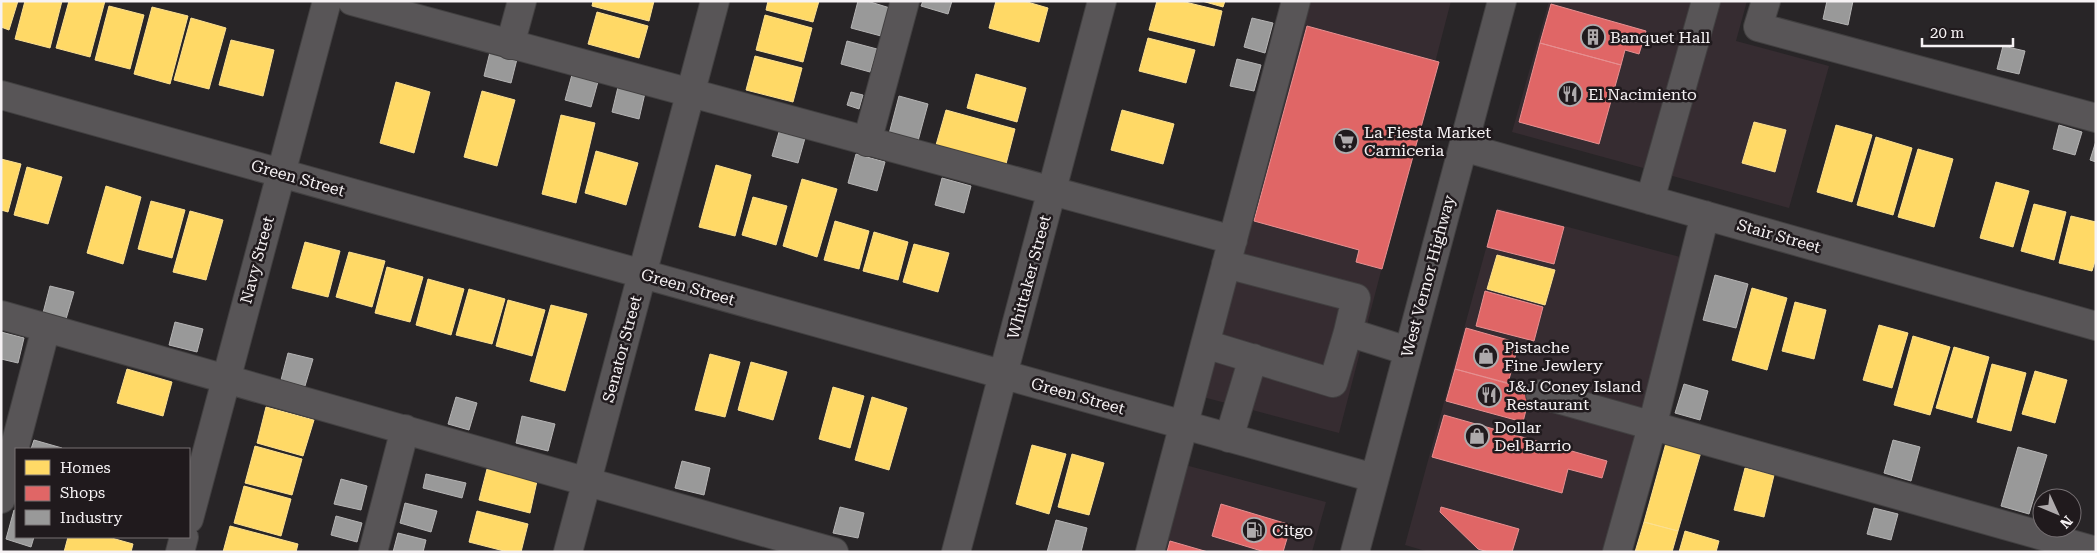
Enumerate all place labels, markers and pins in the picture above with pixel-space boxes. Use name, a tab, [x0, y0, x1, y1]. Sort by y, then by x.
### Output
building icon: Banquet Hall	[1580, 24, 1606, 50]
place label: Banquet Hall	[1610, 28, 1710, 47]
restaurant icon: El Nacimiento	[1557, 81, 1583, 107]
place label: El Nacimiento	[1588, 85, 1697, 104]
place label: La Fiesta Market Carniceria	[1364, 123, 1491, 160]
supermarket icon: La Fiesta Market Carniceria	[1333, 128, 1359, 154]
place label: Pistache Fine Jewlery	[1504, 338, 1603, 375]
shop icon: Pistache Fine Jewlery	[1473, 343, 1499, 369]
place label: J&J Coney Island Restaurant	[1506, 377, 1641, 414]
restaurant icon: J&J Coney Island Restaurant	[1476, 382, 1502, 408]
place label: Dollar Del Barrio	[1494, 418, 1572, 455]
shop icon: Dollar Del Barrio	[1464, 423, 1490, 449]
fuel station icon: Citgo	[1241, 517, 1267, 543]
place label: Citgo	[1272, 521, 1313, 540]

